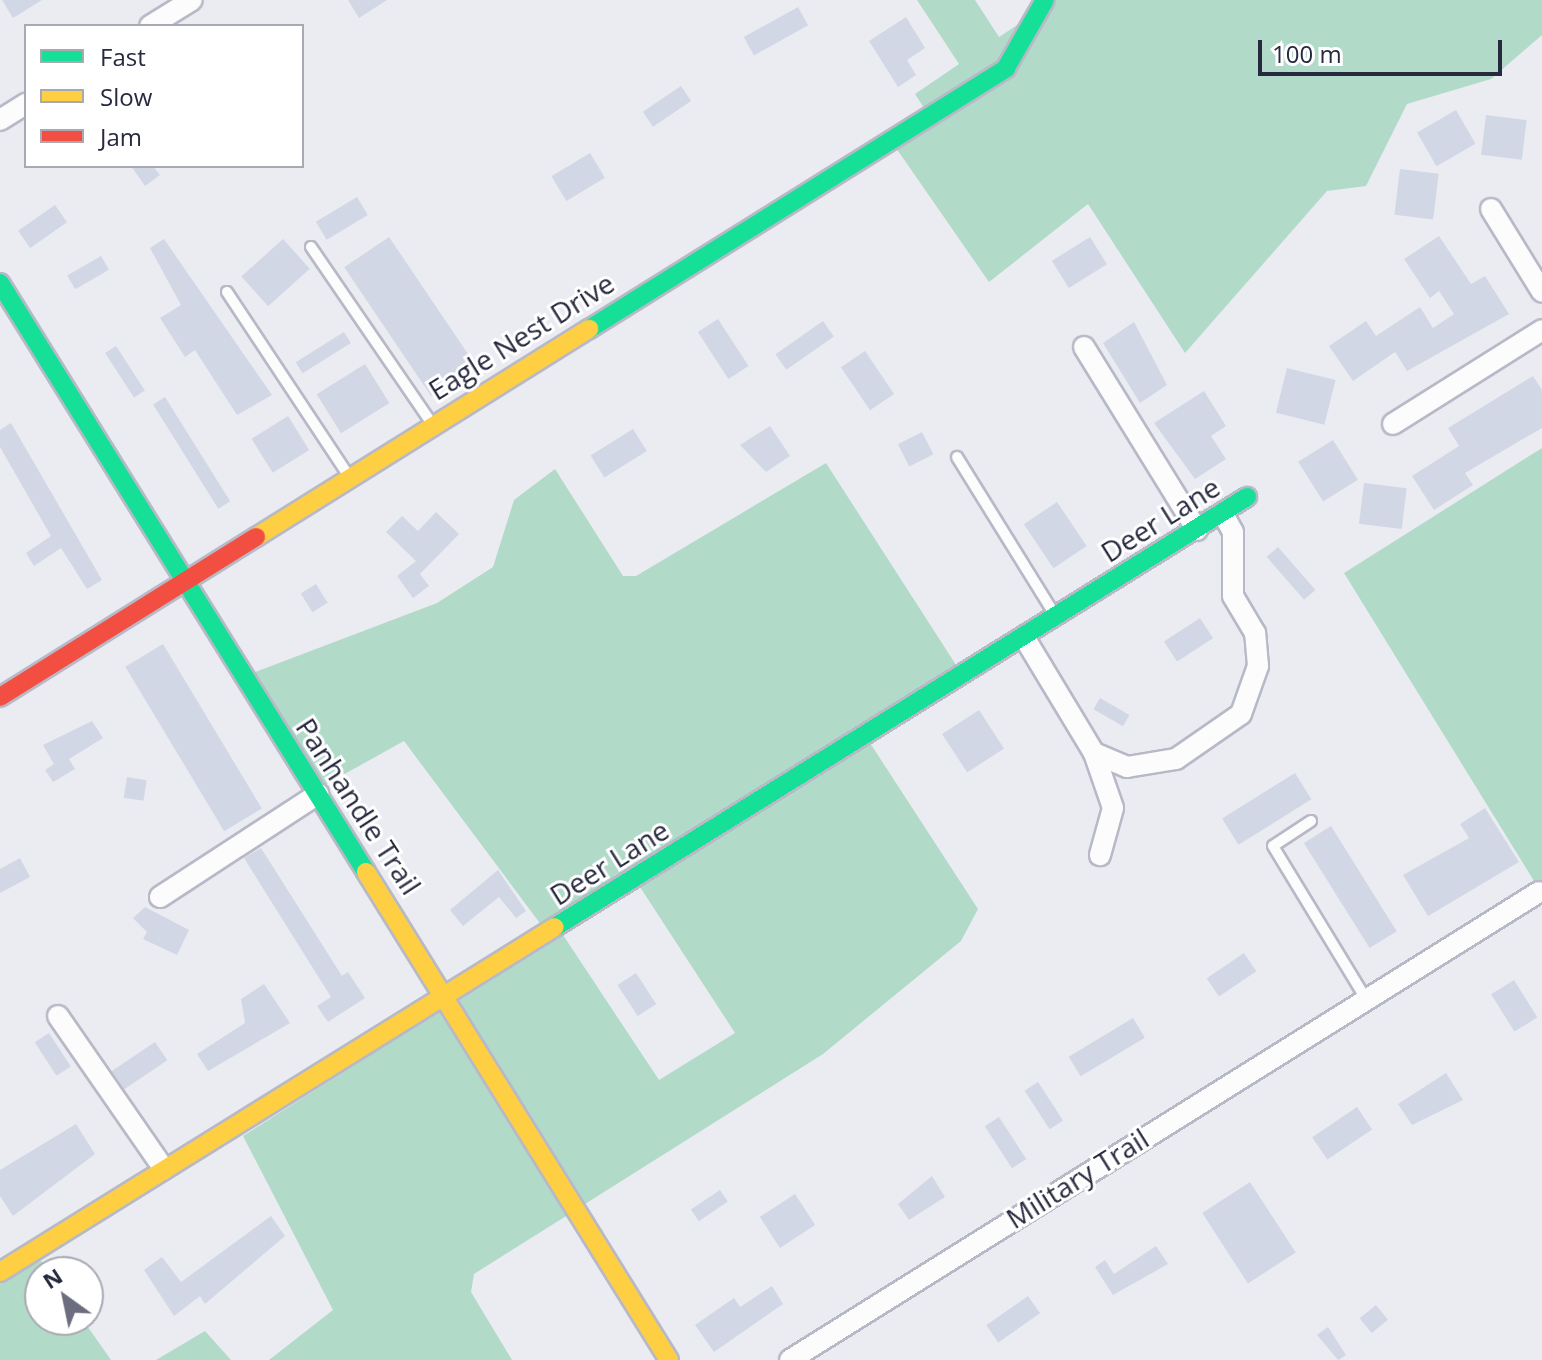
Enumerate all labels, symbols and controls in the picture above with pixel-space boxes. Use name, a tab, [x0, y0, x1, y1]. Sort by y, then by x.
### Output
legend	[24, 24, 304, 168]
scale bar	[1262, 24, 1506, 74]
text: 100 m	[1272, 37, 1342, 70]
text: Fast	[100, 40, 146, 73]
text: Slow	[100, 80, 152, 113]
text: Jam	[100, 120, 142, 153]
street label: Eagle Nest Drive	[422, 265, 620, 407]
street label: Deer Lane	[1094, 469, 1226, 569]
street label: Panhandle Trail	[290, 712, 428, 900]
street label: Deer Lane	[543, 812, 675, 912]
street label: Military Trail	[1000, 1121, 1154, 1235]
north arrow	[24, 1256, 104, 1336]
text: N	[36, 1260, 68, 1295]

